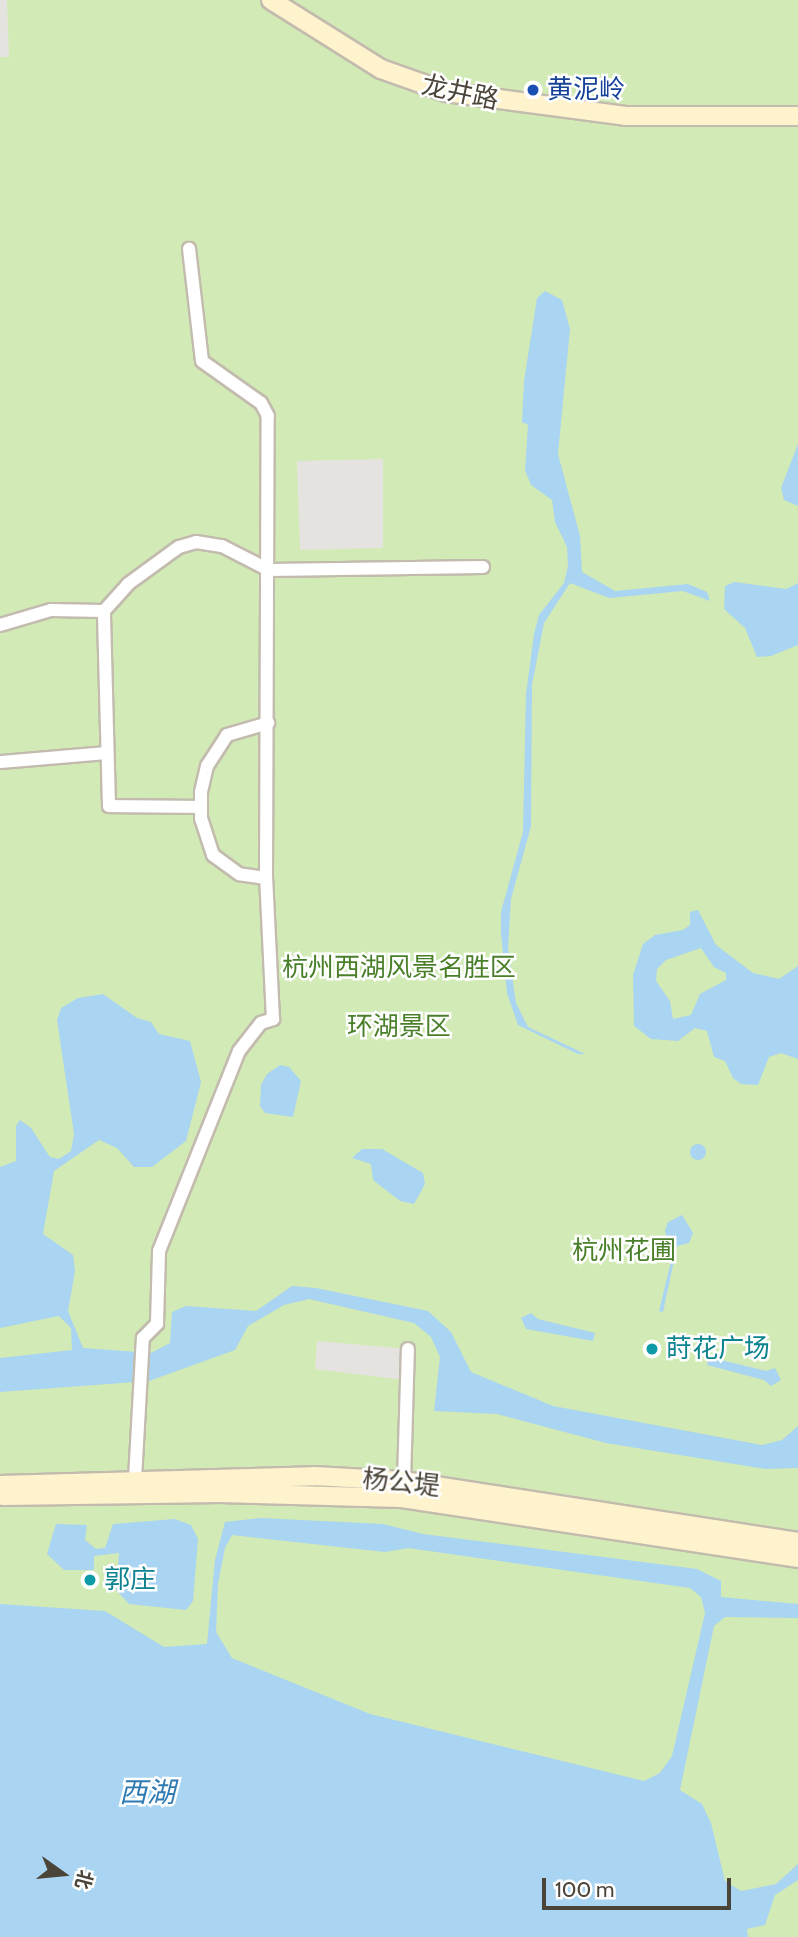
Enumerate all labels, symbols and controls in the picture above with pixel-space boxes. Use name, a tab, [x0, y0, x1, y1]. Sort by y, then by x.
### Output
street label: 龙井路	[419, 70, 501, 116]
place label: 黄泥岭	[547, 74, 625, 106]
marker: 黄泥岭	[525, 82, 541, 98]
park label: 杭州西湖风景名胜区	[282, 952, 516, 984]
park label: 环湖景区	[347, 1011, 451, 1043]
park label: 杭州花圃	[572, 1235, 676, 1267]
place label: 莳花广场	[666, 1333, 770, 1365]
marker: 莳花广场	[644, 1341, 660, 1357]
street label: 杨公堤	[361, 1463, 441, 1503]
place label: 郭庄	[104, 1564, 156, 1596]
marker: 郭庄	[82, 1572, 98, 1588]
water label: 西湖	[119, 1775, 175, 1809]
north arrow	[28, 1839, 98, 1909]
scale bar	[546, 1864, 735, 1908]
text: 北	[70, 1867, 97, 1892]
text: 100 m	[555, 1877, 614, 1902]

